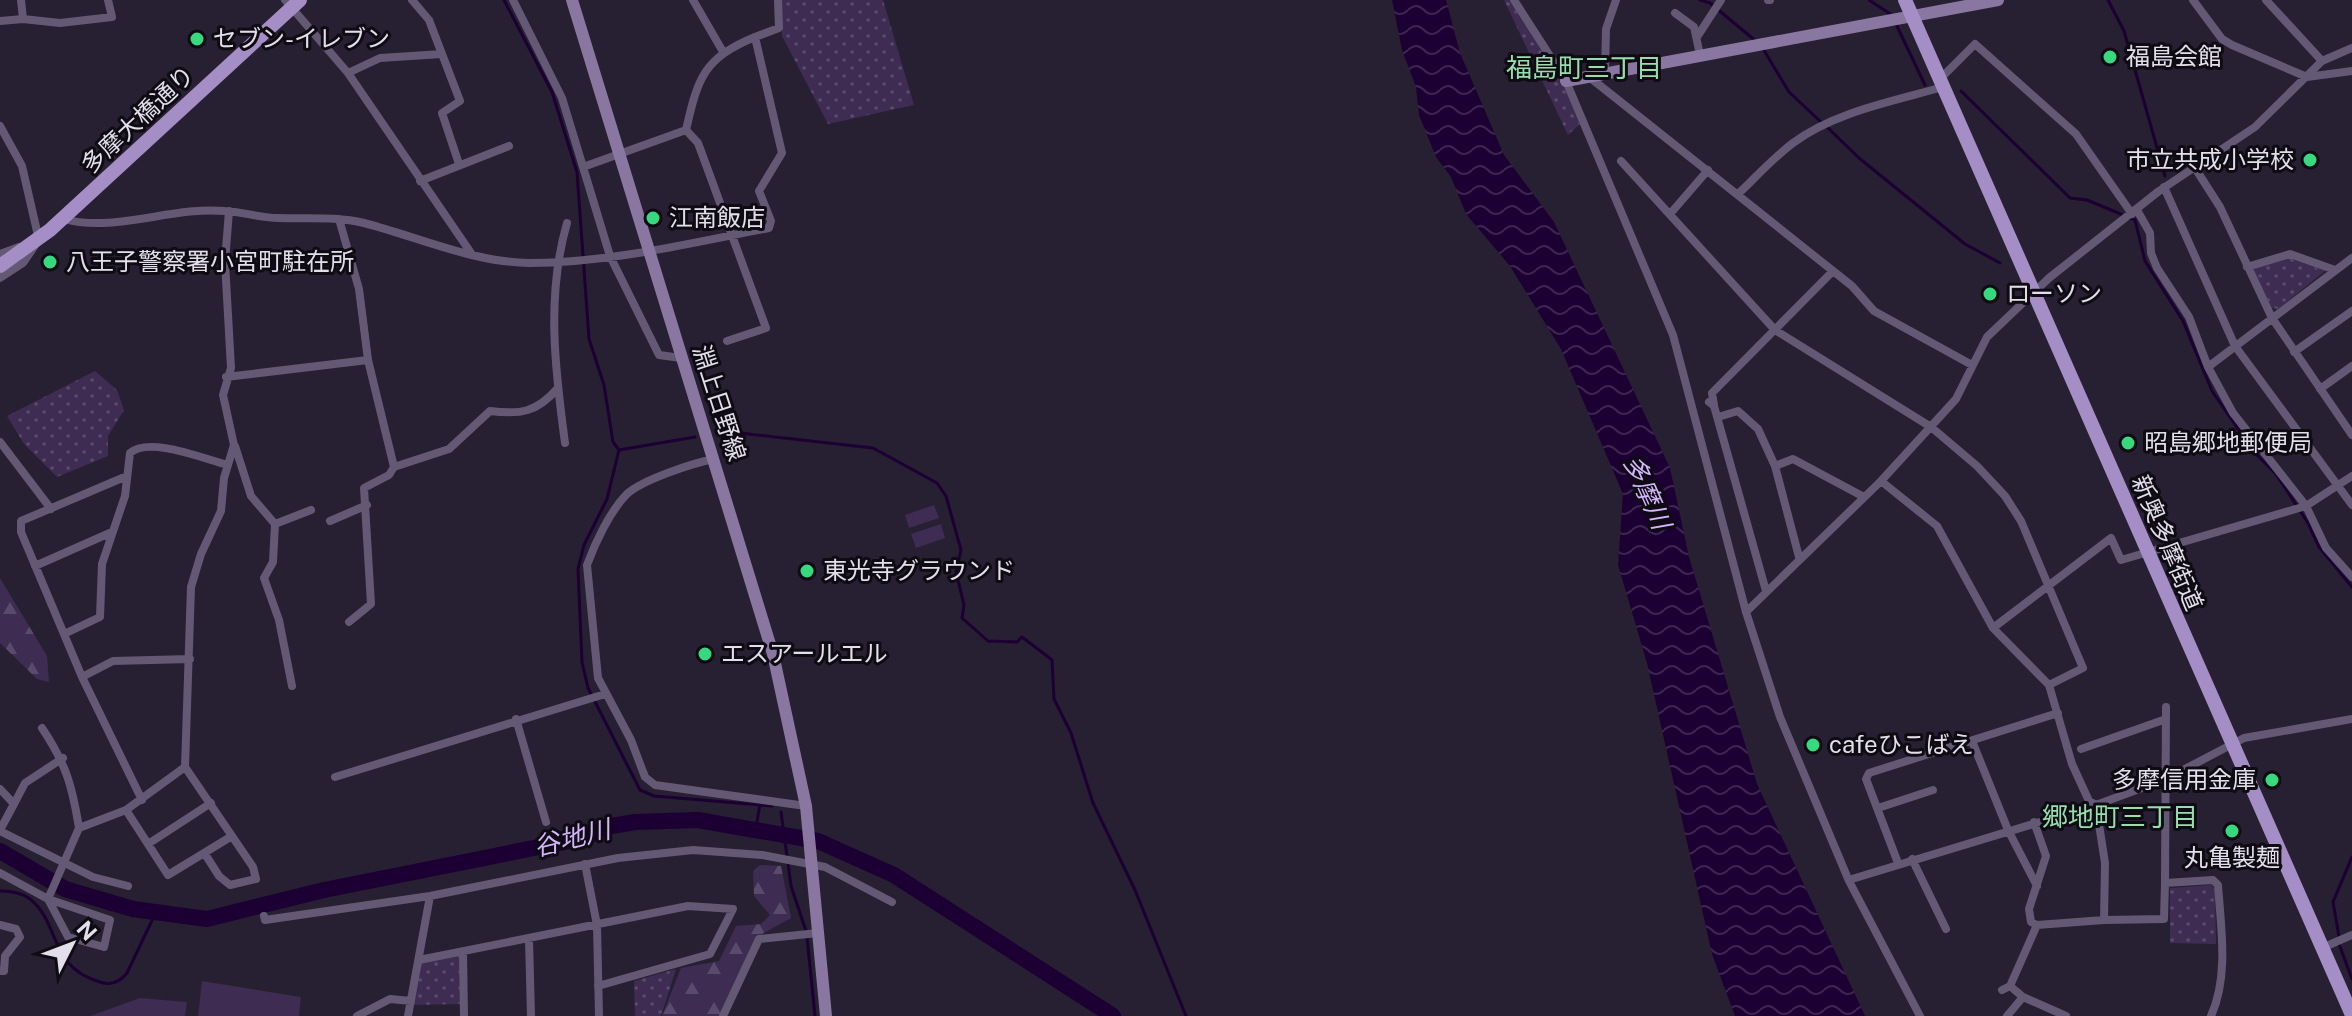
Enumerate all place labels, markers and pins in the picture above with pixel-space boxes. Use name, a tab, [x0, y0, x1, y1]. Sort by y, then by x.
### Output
place label: セブン-イレブン	[213, 24, 390, 52]
marker: セブン-イレブン	[188, 30, 206, 48]
place label: 福島会館	[2126, 42, 2222, 70]
marker: 福島会館	[2101, 48, 2119, 66]
place label: 市立共成小学校	[2126, 145, 2294, 173]
marker: 市立共成小学校	[2301, 151, 2319, 169]
place label: 江南飯店	[669, 203, 765, 231]
marker: 江南飯店	[644, 209, 662, 227]
place label: 八王子警察署小宮町駐在所	[66, 247, 354, 275]
marker: 八王子警察署小宮町駐在所	[41, 253, 59, 271]
place label: ローソン	[2006, 279, 2102, 307]
marker: ローソン	[1981, 285, 1999, 303]
place label: 昭島郷地郵便局	[2144, 428, 2312, 456]
marker: 昭島郷地郵便局	[2119, 434, 2137, 452]
place label: 東光寺グラウンド	[823, 556, 1015, 584]
marker: 東光寺グラウンド	[798, 562, 816, 580]
place label: エスアールエル	[721, 639, 888, 667]
marker: エスアールエル	[696, 645, 714, 663]
place label: cafeひこばえ	[1829, 730, 1974, 758]
marker: cafeひこばえ	[1804, 736, 1822, 754]
place label: 多摩信用金庫	[2112, 765, 2256, 793]
marker: 多摩信用金庫	[2263, 771, 2281, 789]
marker: 丸亀製麺	[2223, 822, 2241, 840]
place label: 丸亀製麺	[2184, 843, 2280, 871]

